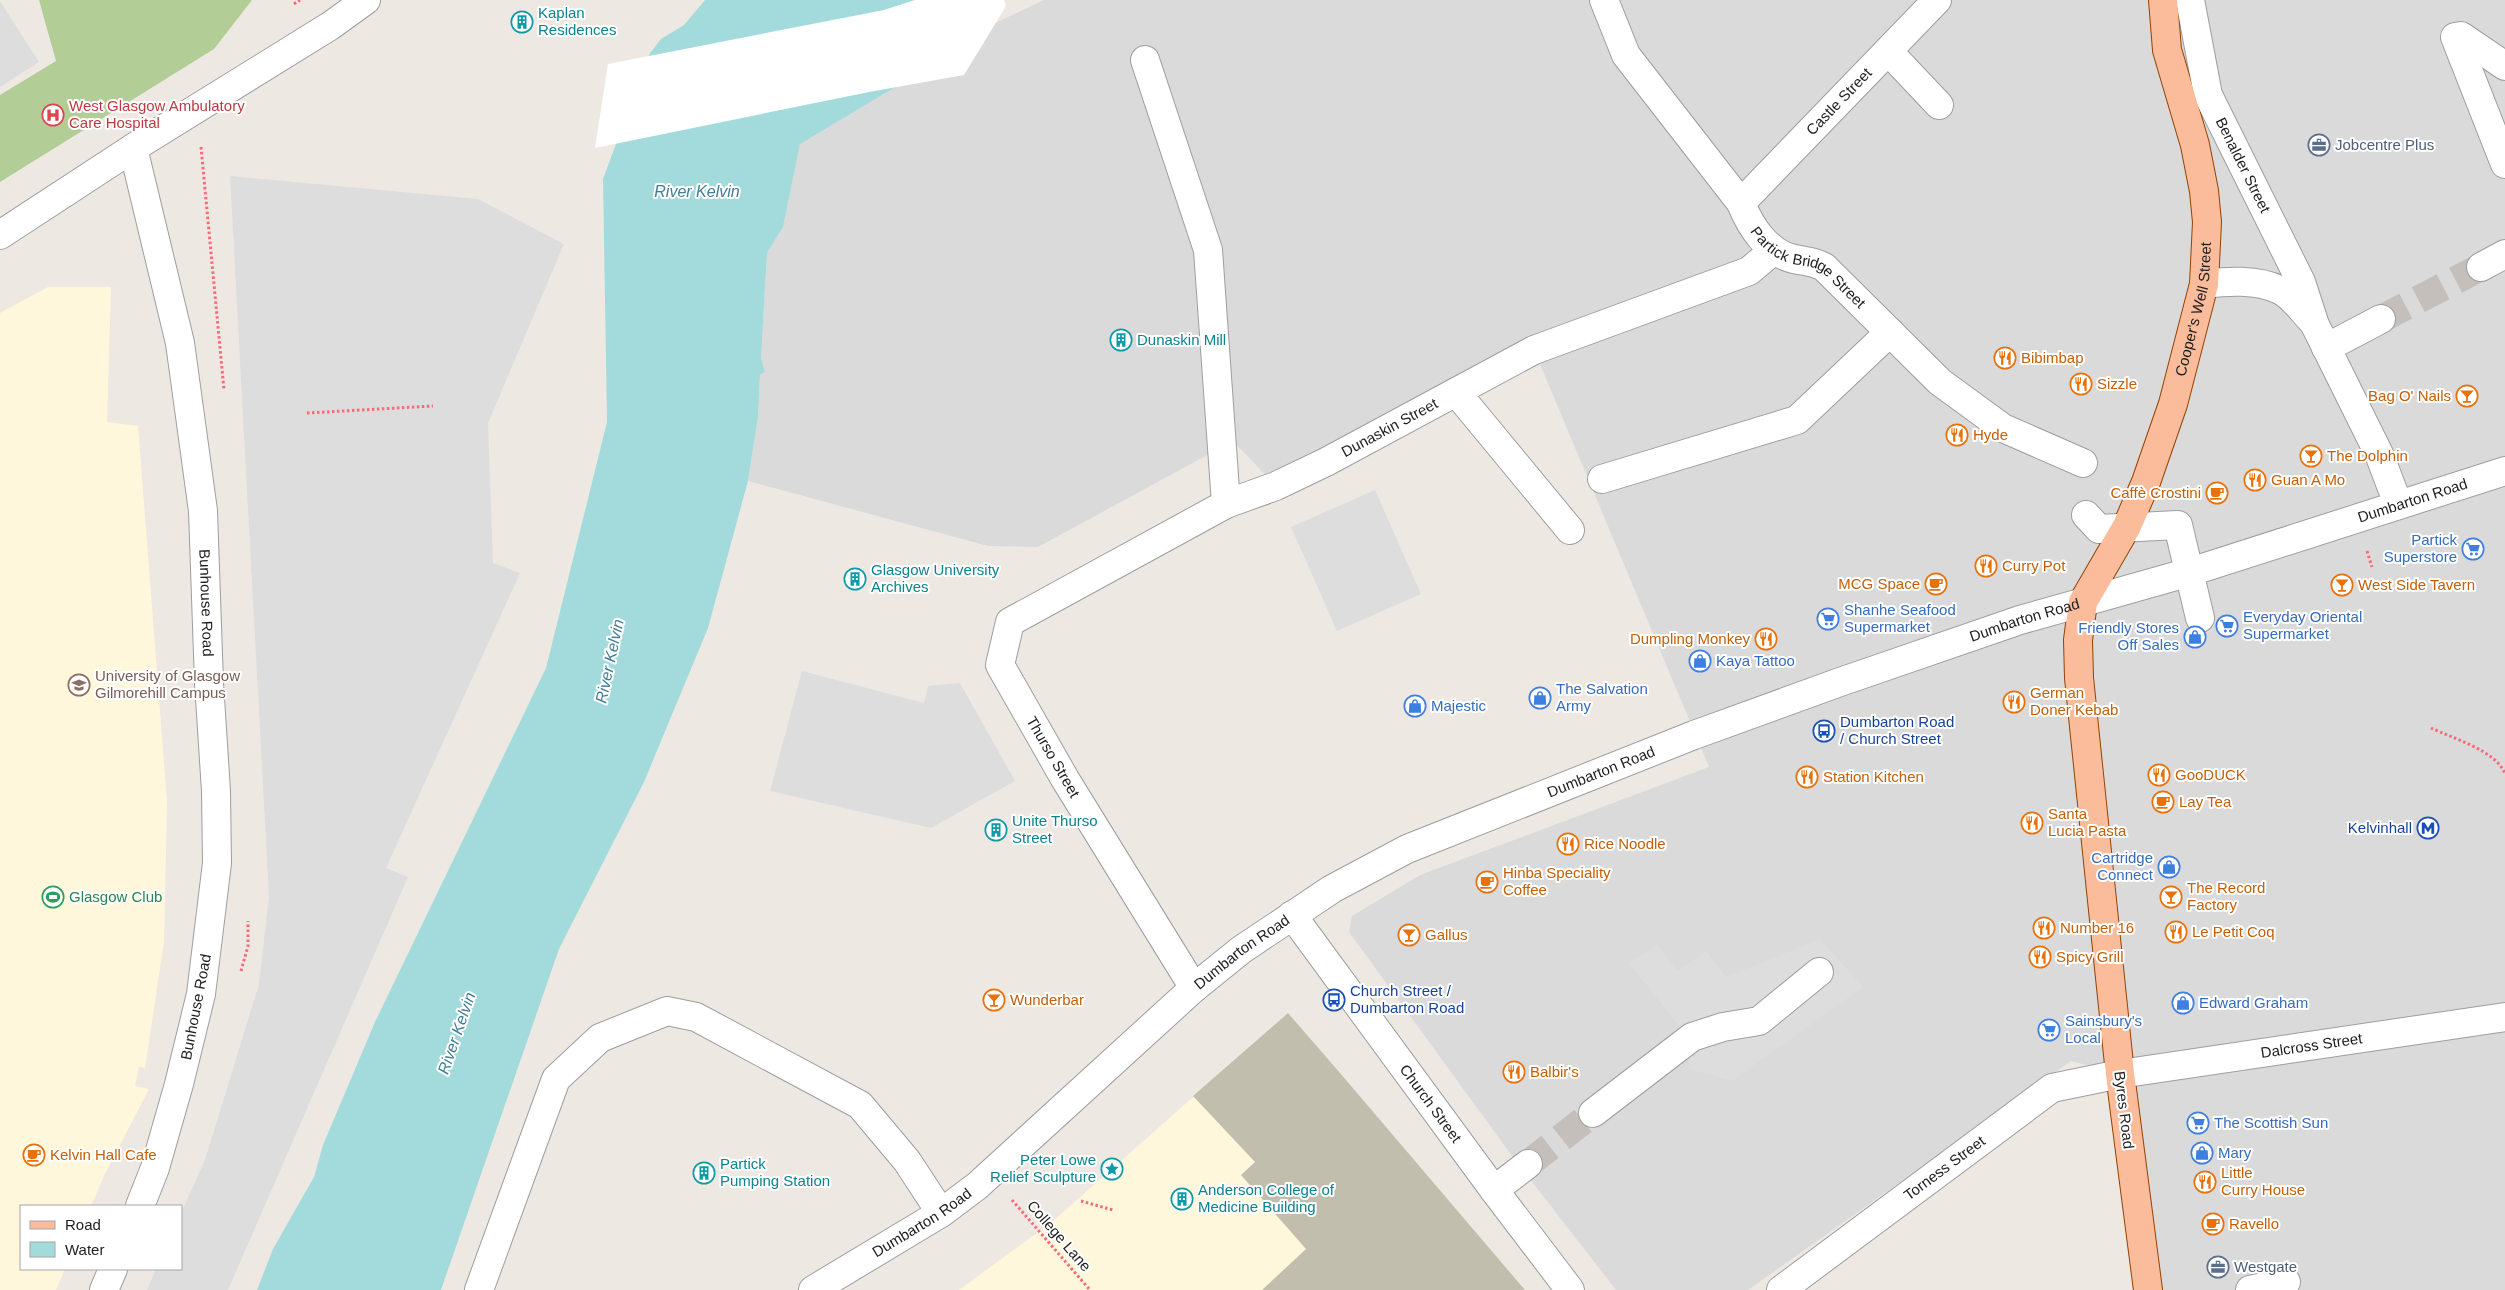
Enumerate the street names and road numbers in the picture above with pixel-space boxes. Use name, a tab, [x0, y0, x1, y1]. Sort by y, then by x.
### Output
street label: Castle Street	[1802, 64, 1875, 138]
street label: Benalder Street	[2212, 114, 2275, 216]
street label: Partick Bridge Street	[1747, 223, 1870, 312]
street label: Cooper's Well Street	[2172, 241, 2214, 378]
street label: Dunaskin Street	[1338, 394, 1441, 460]
street label: Dumbarton Road	[2355, 475, 2469, 526]
street label: Bunhouse Road	[196, 549, 217, 657]
street label: Dumbarton Road	[1967, 595, 2081, 645]
street label: Thurso Street	[1023, 713, 1084, 801]
street label: Dumbarton Road	[1545, 742, 1657, 800]
street label: Dumbarton Road	[1190, 911, 1292, 993]
street label: Bunhouse Road	[177, 952, 214, 1061]
street label: Dalcross Street	[2259, 1029, 2364, 1061]
street label: Church Street	[1397, 1061, 1466, 1146]
street label: Byres Road	[2111, 1070, 2138, 1150]
street label: Torness Street	[1900, 1131, 1989, 1203]
street label: Dumbarton Road	[869, 1184, 974, 1260]
street label: College Lane	[1024, 1197, 1095, 1275]

